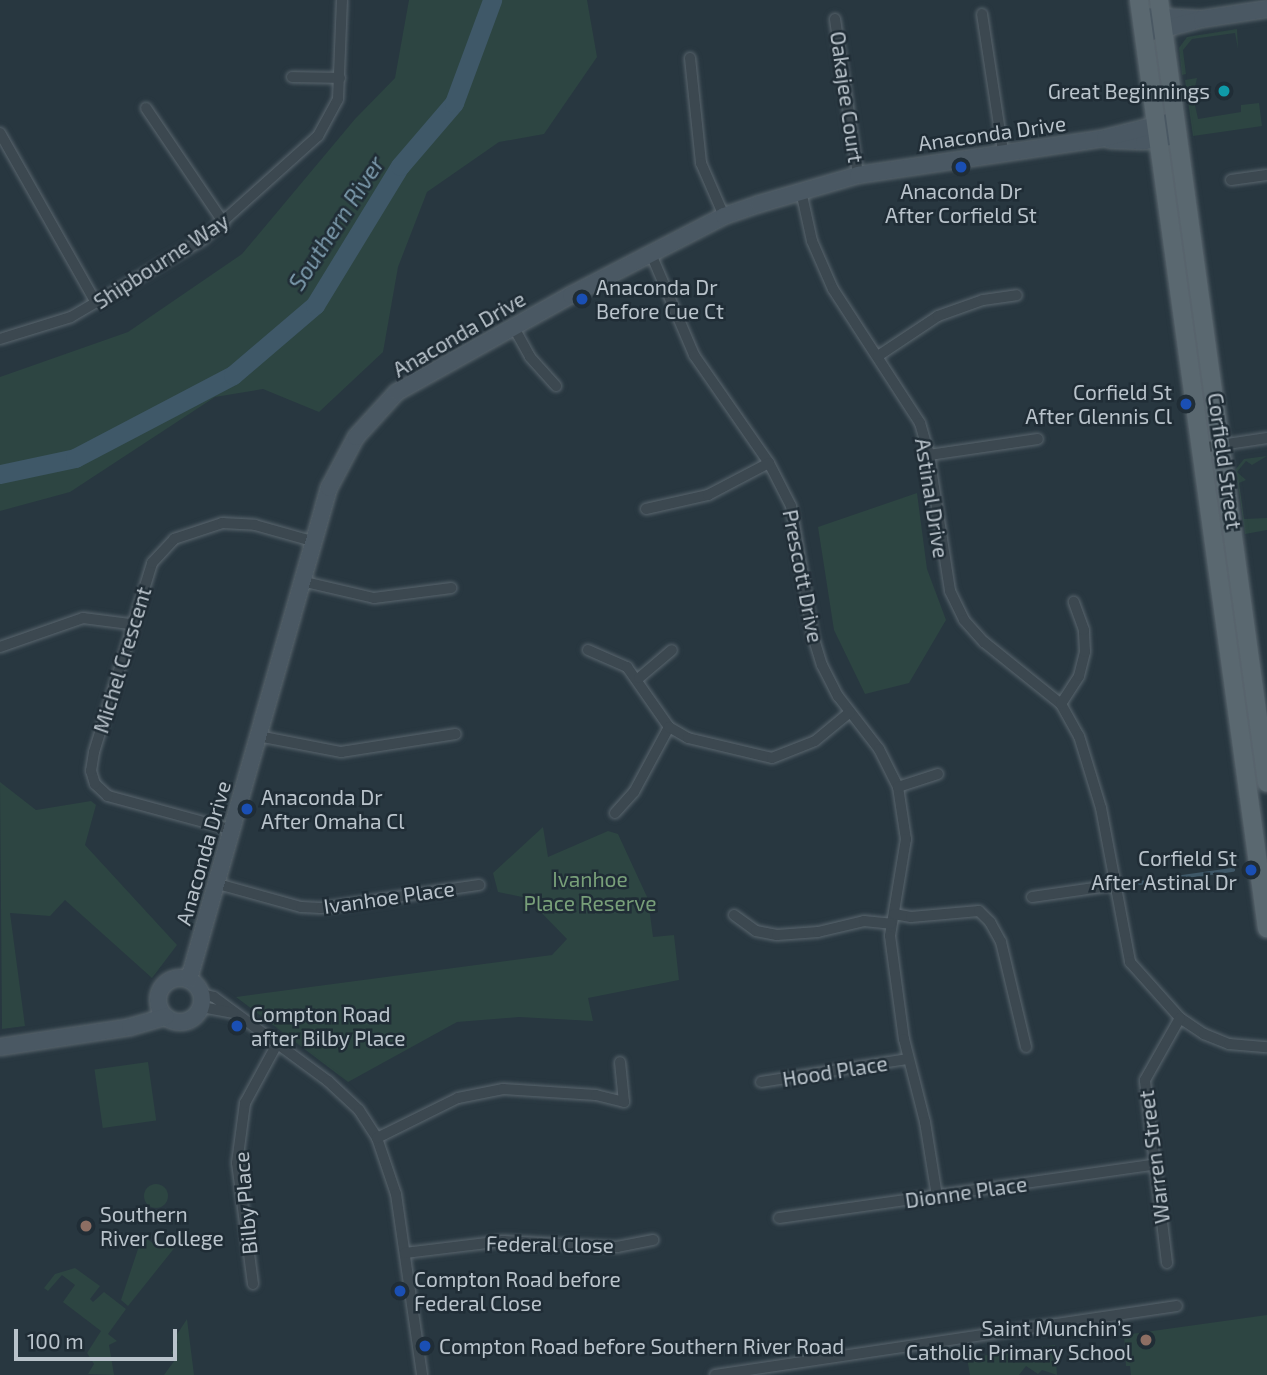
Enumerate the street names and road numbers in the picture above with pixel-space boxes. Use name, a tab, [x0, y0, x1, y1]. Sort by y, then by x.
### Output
street label: Oakajee Court	[825, 30, 869, 164]
street label: Anaconda Drive	[916, 110, 1068, 156]
street label: Shipbourne Way	[89, 208, 233, 314]
street label: Anaconda Drive	[388, 286, 530, 382]
street label: Corfield Street	[1203, 391, 1247, 531]
street label: Astinal Drive	[910, 436, 954, 560]
street label: Prescott Drive	[778, 507, 828, 645]
street label: Michel Crescent	[88, 584, 156, 736]
street label: Anaconda Drive	[170, 778, 236, 928]
street label: Ivanhoe Place	[322, 875, 456, 919]
street label: Hood Place	[781, 1050, 889, 1092]
street label: Warren Street	[1133, 1089, 1175, 1225]
street label: Bilby Place	[228, 1150, 262, 1256]
street label: Dionne Place	[903, 1171, 1029, 1213]
street label: Federal Close	[486, 1230, 614, 1258]

